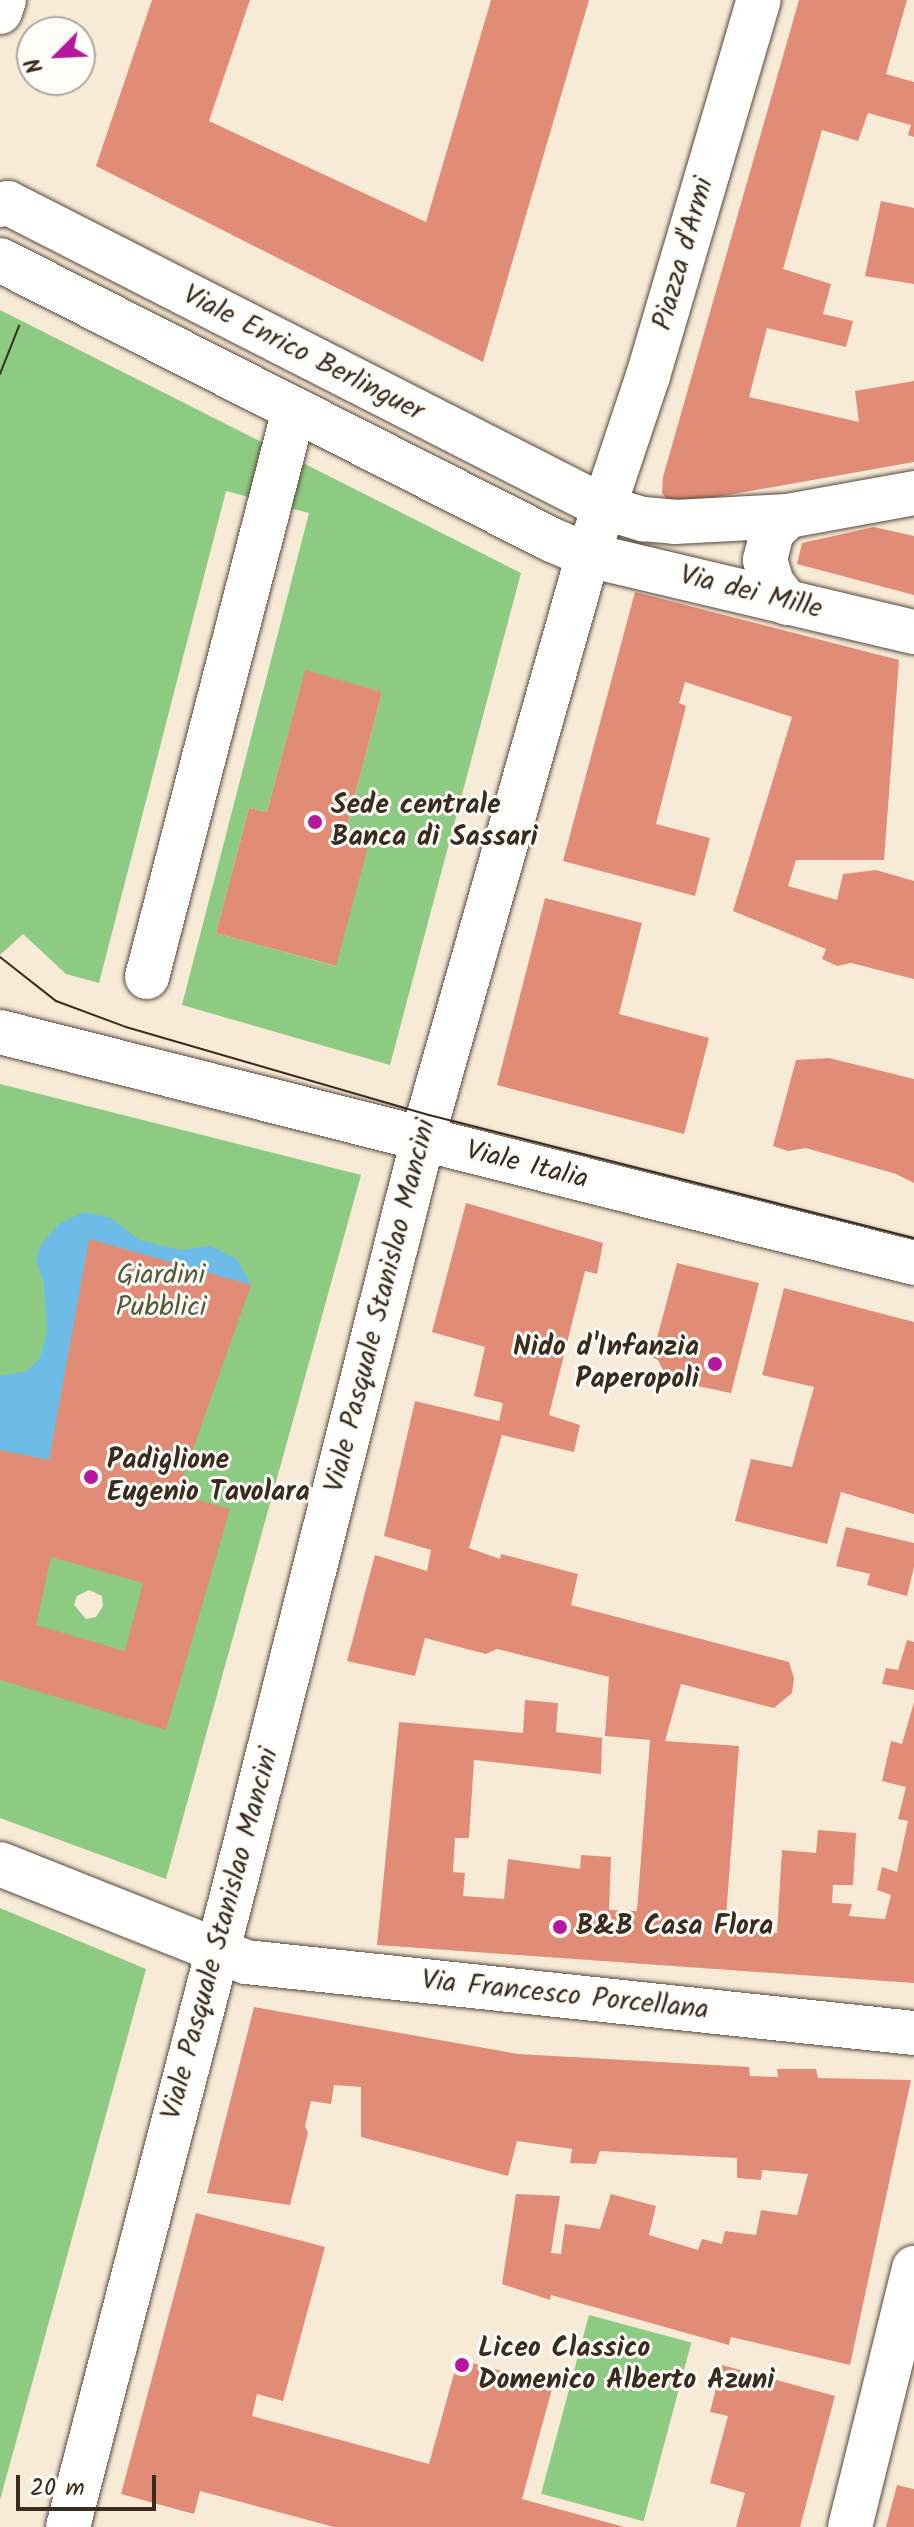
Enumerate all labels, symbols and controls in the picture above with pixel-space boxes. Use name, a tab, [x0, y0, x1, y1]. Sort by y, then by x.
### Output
north arrow	[16, 16, 96, 96]
text: N	[17, 52, 54, 79]
street label: Piazza d'Armi	[646, 174, 722, 334]
street label: Viale Enrico Berlinguer	[177, 279, 429, 429]
street label: Via dei Mille	[676, 559, 826, 627]
place label: Sede centrale Banca di Sassari	[331, 789, 538, 855]
marker: Sede centrale Banca di Sassari	[306, 813, 324, 831]
street label: Viale Pasquale Stanislao Mancini	[318, 1116, 444, 1496]
street label: Viale Italia	[462, 1135, 592, 1197]
park label: Giardini Pubblici	[116, 1259, 206, 1325]
place label: Nido d'Infanzia Paperopoli	[513, 1331, 699, 1397]
marker: Nido d'Infanzia Paperopoli	[706, 1355, 724, 1373]
place label: Padiglione Eugenio Tavolara	[107, 1444, 310, 1510]
marker: Padiglione Eugenio Tavolara	[82, 1468, 100, 1486]
street label: Viale Pasquale Stanislao Mancini	[155, 1745, 287, 2123]
place label: B&B Casa Flora	[576, 1910, 773, 1944]
marker: B&B Casa Flora	[551, 1918, 569, 1936]
street label: Via Francesco Porcellana	[420, 1964, 710, 2028]
place label: Liceo Classico Domenico Alberto Azuni	[478, 2332, 774, 2398]
marker: Liceo Classico Domenico Alberto Azuni	[453, 2356, 471, 2374]
scale bar	[20, 2459, 160, 2509]
text: 20 m	[30, 2469, 85, 2508]

